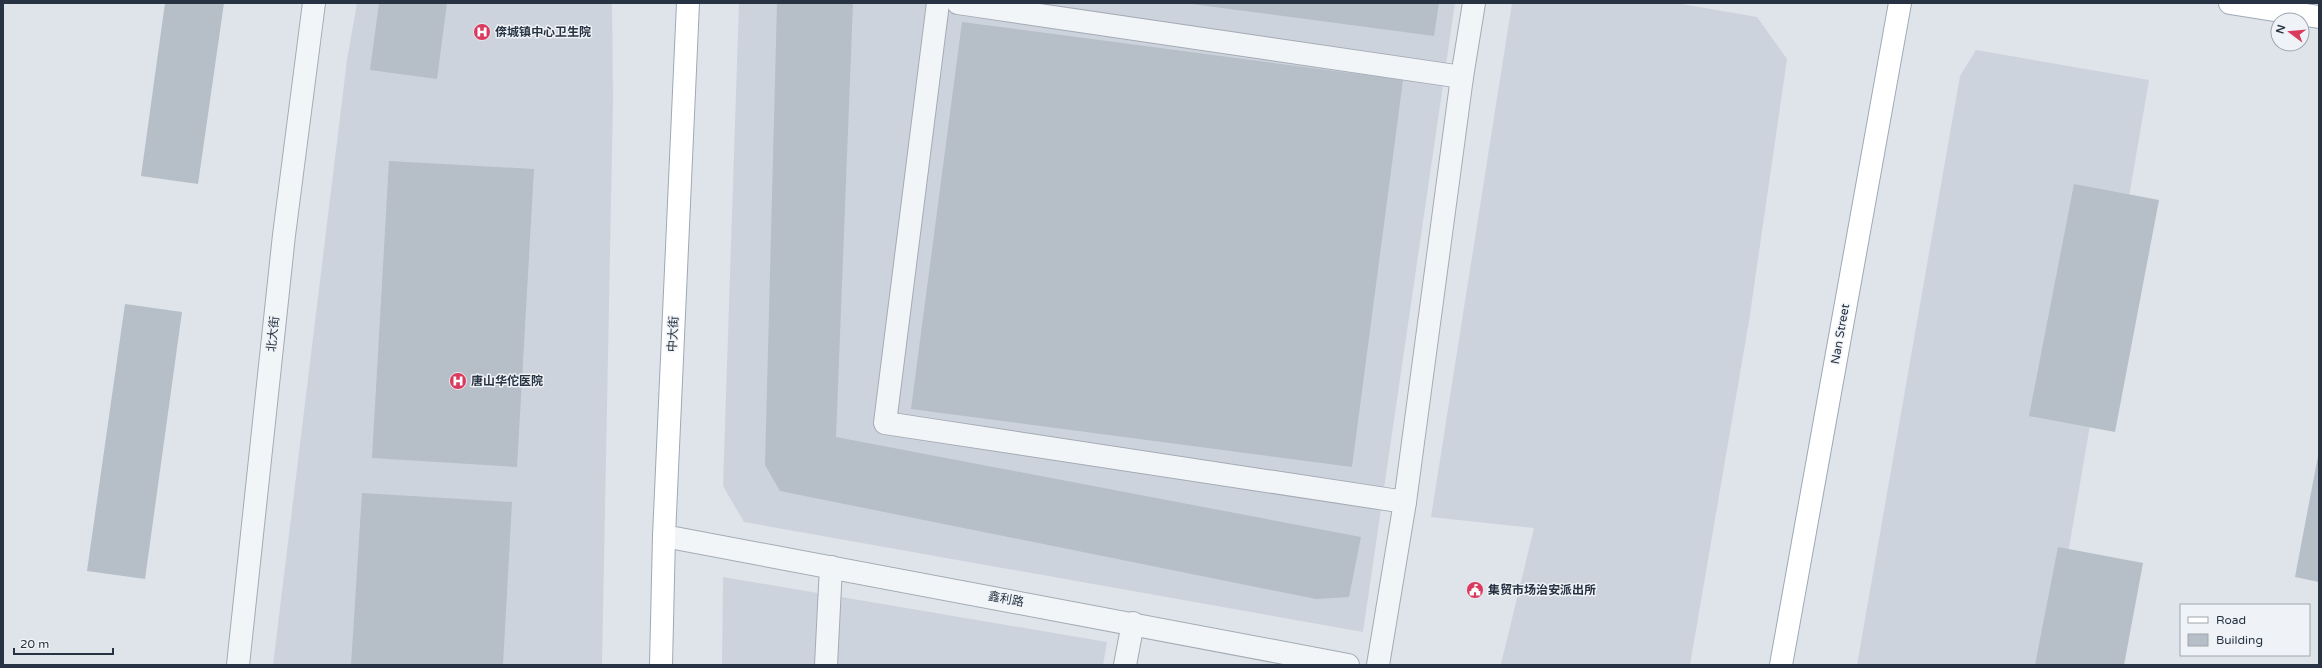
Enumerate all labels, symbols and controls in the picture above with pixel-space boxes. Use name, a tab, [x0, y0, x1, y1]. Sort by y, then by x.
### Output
north arrow	[2270, 12, 2310, 52]
hospital icon: 倴城镇中心卫生院	[472, 22, 492, 42]
text: N	[2273, 23, 2288, 35]
place label: 倴城镇中心卫生院	[495, 25, 591, 39]
street label: Nan Street	[1828, 302, 1852, 365]
street label: 北大街	[264, 315, 282, 353]
street label: 中大街	[665, 316, 681, 352]
hospital icon: 唐山华佗医院	[448, 371, 468, 391]
place label: 唐山华佗医院	[471, 374, 543, 388]
public building icon: 集贸市场治安派出所	[1465, 580, 1485, 600]
place label: 集贸市场治安派出所	[1488, 583, 1596, 597]
street label: 鑫利路	[987, 589, 1025, 609]
legend	[2180, 604, 2310, 656]
text: Road	[2216, 613, 2246, 627]
scale bar	[14, 630, 113, 656]
text: Building	[2216, 633, 2263, 647]
text: 20 m	[20, 637, 49, 651]

